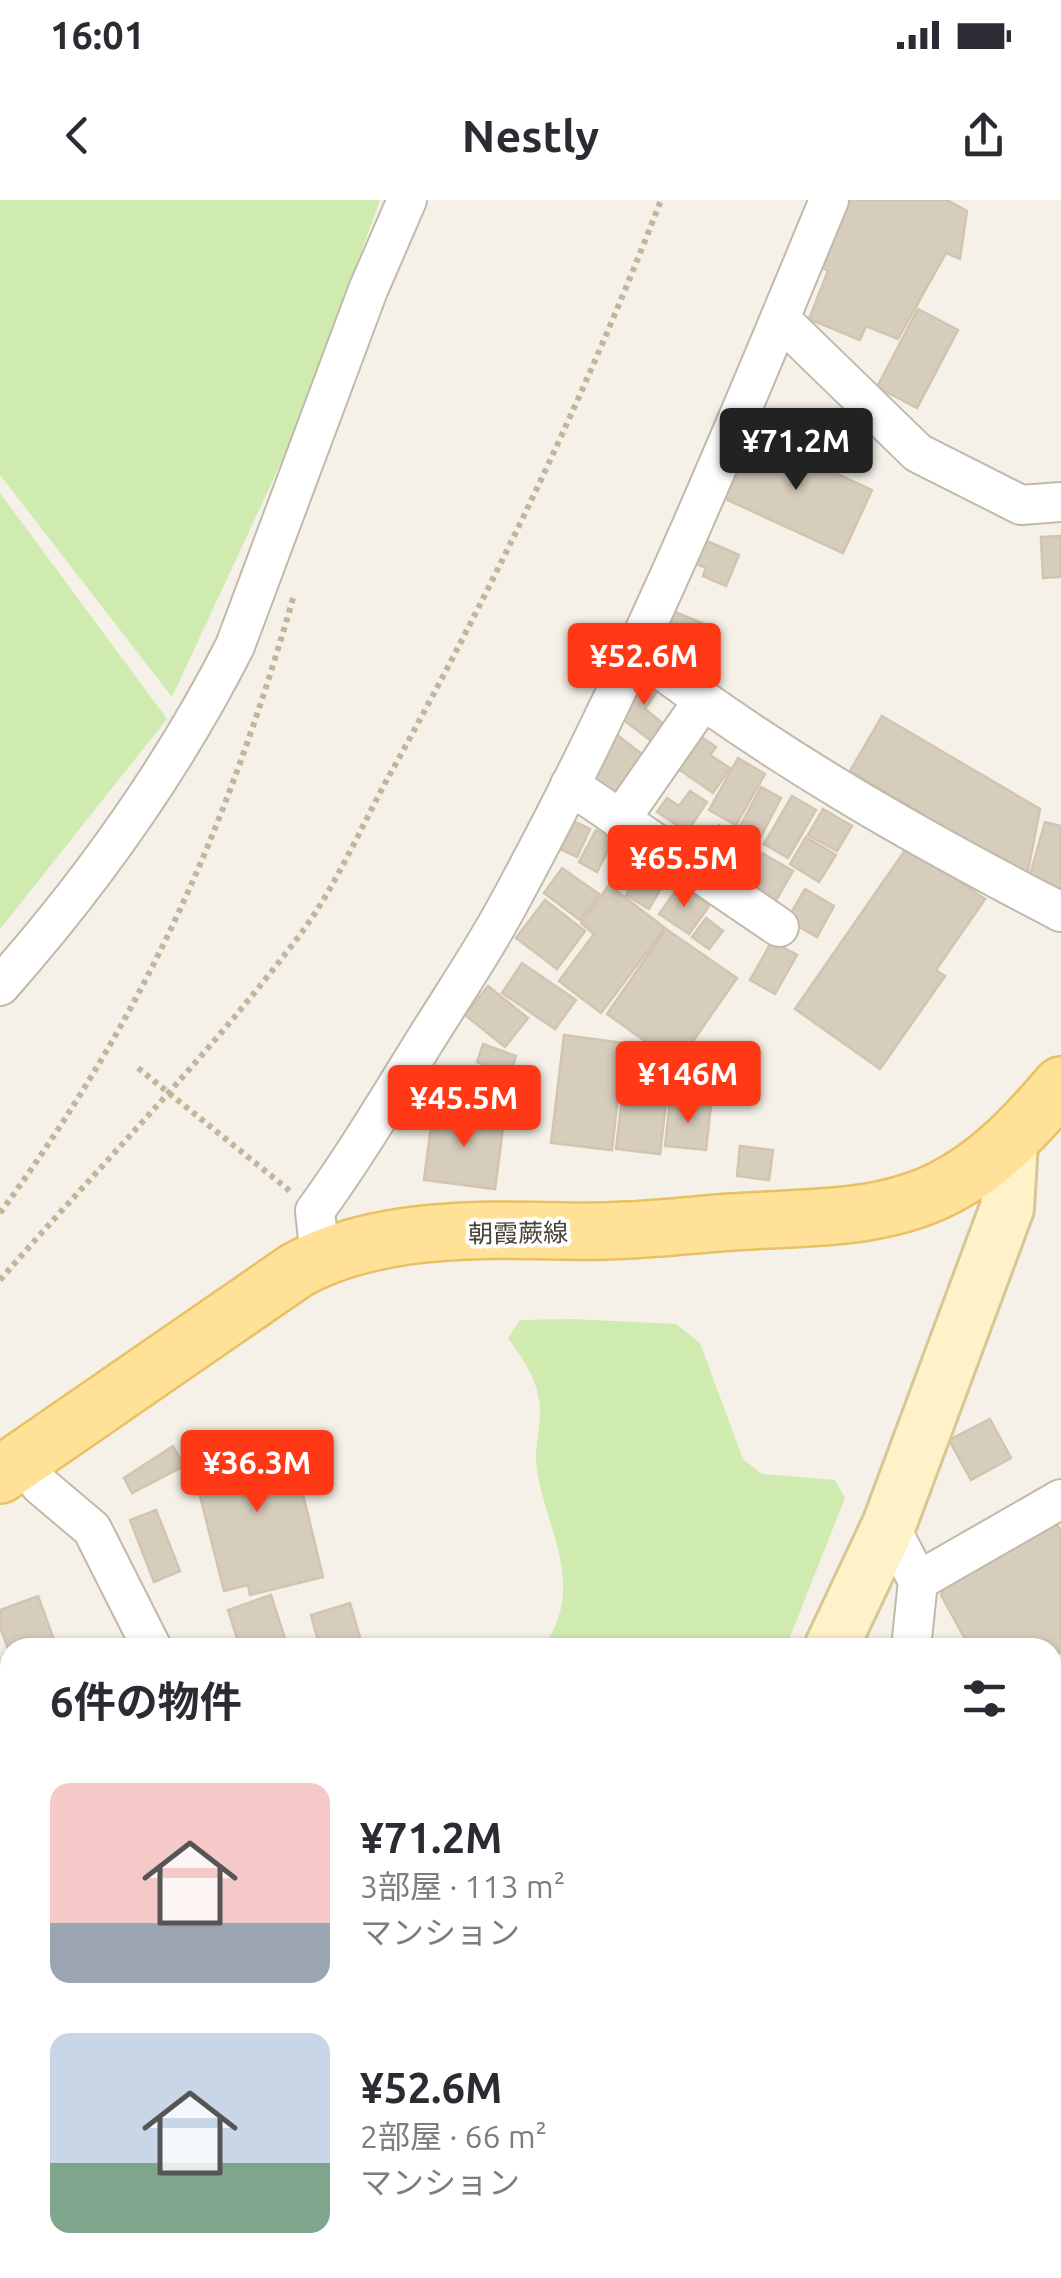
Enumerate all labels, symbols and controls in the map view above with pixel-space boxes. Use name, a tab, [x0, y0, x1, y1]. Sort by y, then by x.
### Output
text: 16:01	[50, 14, 145, 56]
icon: back	[50, 108, 105, 163]
icon: share	[956, 108, 1011, 163]
text: Nestly	[462, 110, 599, 161]
pin: ¥71.2M	[715, 408, 877, 493]
text: ¥71.2M	[742, 422, 850, 458]
pin: ¥52.6M	[563, 623, 725, 708]
text: ¥52.6M	[590, 637, 698, 673]
pin: ¥65.5M	[603, 825, 765, 910]
text: ¥65.5M	[630, 839, 738, 875]
pin: ¥146M	[618, 1041, 758, 1126]
text: ¥146M	[638, 1055, 738, 1091]
pin: ¥45.5M	[383, 1065, 545, 1150]
text: ¥45.5M	[410, 1079, 518, 1115]
street label: 朝霞蕨線	[468, 1218, 568, 1248]
pin: ¥36.3M	[176, 1430, 338, 1515]
text: ¥36.3M	[203, 1444, 311, 1480]
icon: filters	[957, 1671, 1012, 1726]
text: 6件の物件	[50, 1678, 242, 1725]
text: ¥71.2M	[360, 1814, 502, 1861]
icon: home	[130, 1823, 250, 1943]
text: 3部屋 · 113 m²	[360, 1868, 565, 1904]
text: マンション	[360, 1914, 520, 1950]
text: ¥52.6M	[360, 2064, 502, 2111]
icon: home	[130, 2073, 250, 2193]
text: 2部屋 · 66 m²	[360, 2118, 547, 2154]
text: マンション	[360, 2164, 520, 2200]

